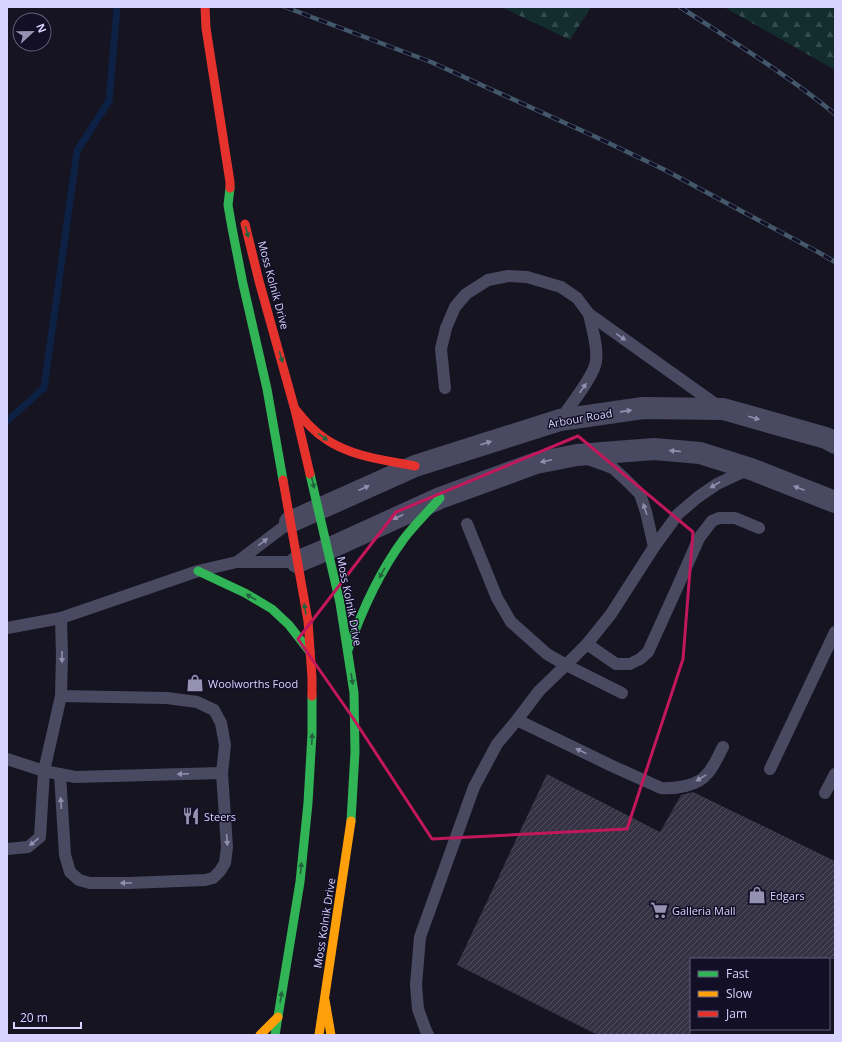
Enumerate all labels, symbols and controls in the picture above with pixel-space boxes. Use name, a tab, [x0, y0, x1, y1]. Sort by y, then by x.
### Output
north arrow	[12, 12, 52, 52]
text: N	[33, 21, 50, 35]
one-way arrow	[245, 226, 251, 238]
street label: Moss Kolnik Drive	[255, 239, 293, 331]
one-way arrow	[616, 333, 626, 341]
one-way arrow	[278, 352, 284, 364]
one-way arrow	[579, 382, 587, 393]
street label: Arbour Road	[547, 405, 613, 431]
one-way arrow	[620, 407, 632, 414]
one-way arrow	[748, 415, 760, 421]
one-way arrow	[317, 433, 328, 441]
one-way arrow	[480, 440, 492, 446]
one-way arrow	[669, 447, 681, 454]
one-way arrow	[540, 459, 552, 465]
one-way arrow	[310, 477, 316, 489]
one-way arrow	[709, 482, 721, 489]
one-way arrow	[792, 484, 804, 490]
one-way arrow	[359, 485, 370, 491]
one-way arrow	[642, 503, 648, 515]
one-way arrow	[393, 514, 404, 520]
one-way arrow	[258, 538, 269, 546]
street label: Moss Kolnik Drive	[334, 555, 366, 647]
one-way arrow	[378, 567, 385, 579]
one-way arrow	[246, 594, 257, 601]
one-way arrow	[302, 603, 308, 615]
one-way arrow	[59, 651, 65, 664]
shop icon: Woolworths Food	[185, 673, 205, 693]
one-way arrow	[349, 673, 355, 685]
place label: Woolworths Food	[208, 676, 298, 691]
one-way arrow	[309, 732, 315, 745]
one-way arrow	[576, 748, 587, 754]
one-way arrow	[176, 771, 189, 777]
one-way arrow	[695, 775, 707, 782]
one-way arrow	[58, 797, 65, 809]
restaurant icon: Steers	[181, 806, 201, 826]
place label: Steers	[204, 809, 236, 824]
one-way arrow	[223, 834, 230, 846]
one-way arrow	[29, 838, 40, 847]
one-way arrow	[298, 862, 305, 874]
street label: Moss Kolnik Drive	[309, 877, 339, 969]
one-way arrow	[119, 880, 132, 886]
shop icon: Edgars	[747, 885, 767, 905]
place label: Edgars	[770, 888, 805, 903]
supermarket icon: Galleria Mall	[649, 900, 669, 920]
place label: Galleria Mall	[672, 903, 736, 918]
legend	[690, 958, 830, 1030]
text: Fast	[726, 965, 749, 982]
text: Slow	[726, 985, 753, 1002]
one-way arrow	[278, 990, 284, 1003]
scale bar	[14, 1004, 81, 1030]
text: Jam	[725, 1005, 747, 1022]
text: 20 m	[20, 1009, 48, 1026]

